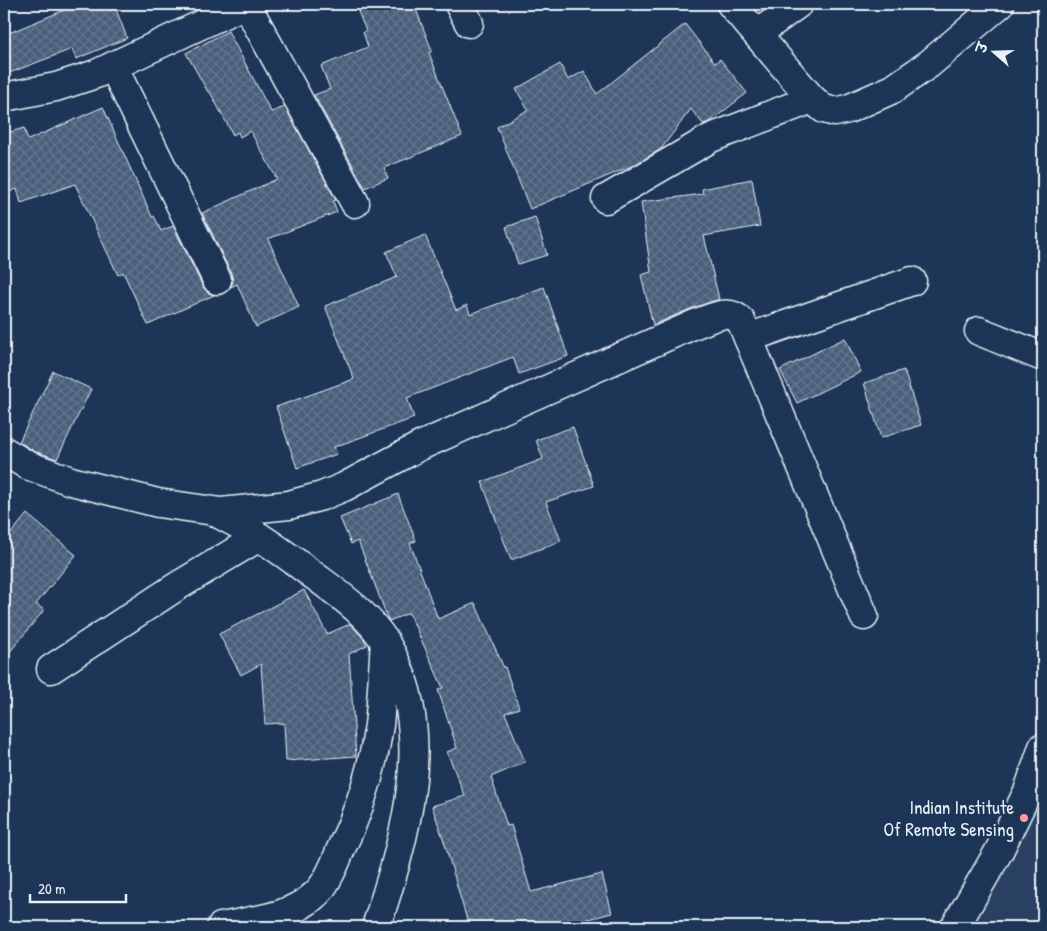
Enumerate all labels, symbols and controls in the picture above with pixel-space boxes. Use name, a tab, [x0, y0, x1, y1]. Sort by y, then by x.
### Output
north arrow	[970, 28, 1020, 78]
text: उ	[970, 38, 992, 57]
place label: Indian Institute Of Remote Sensing	[884, 794, 1014, 842]
marker: Indian Institute Of Remote Sensing	[1018, 812, 1030, 824]
scale bar	[30, 871, 126, 903]
text: 20 m	[38, 878, 65, 899]

